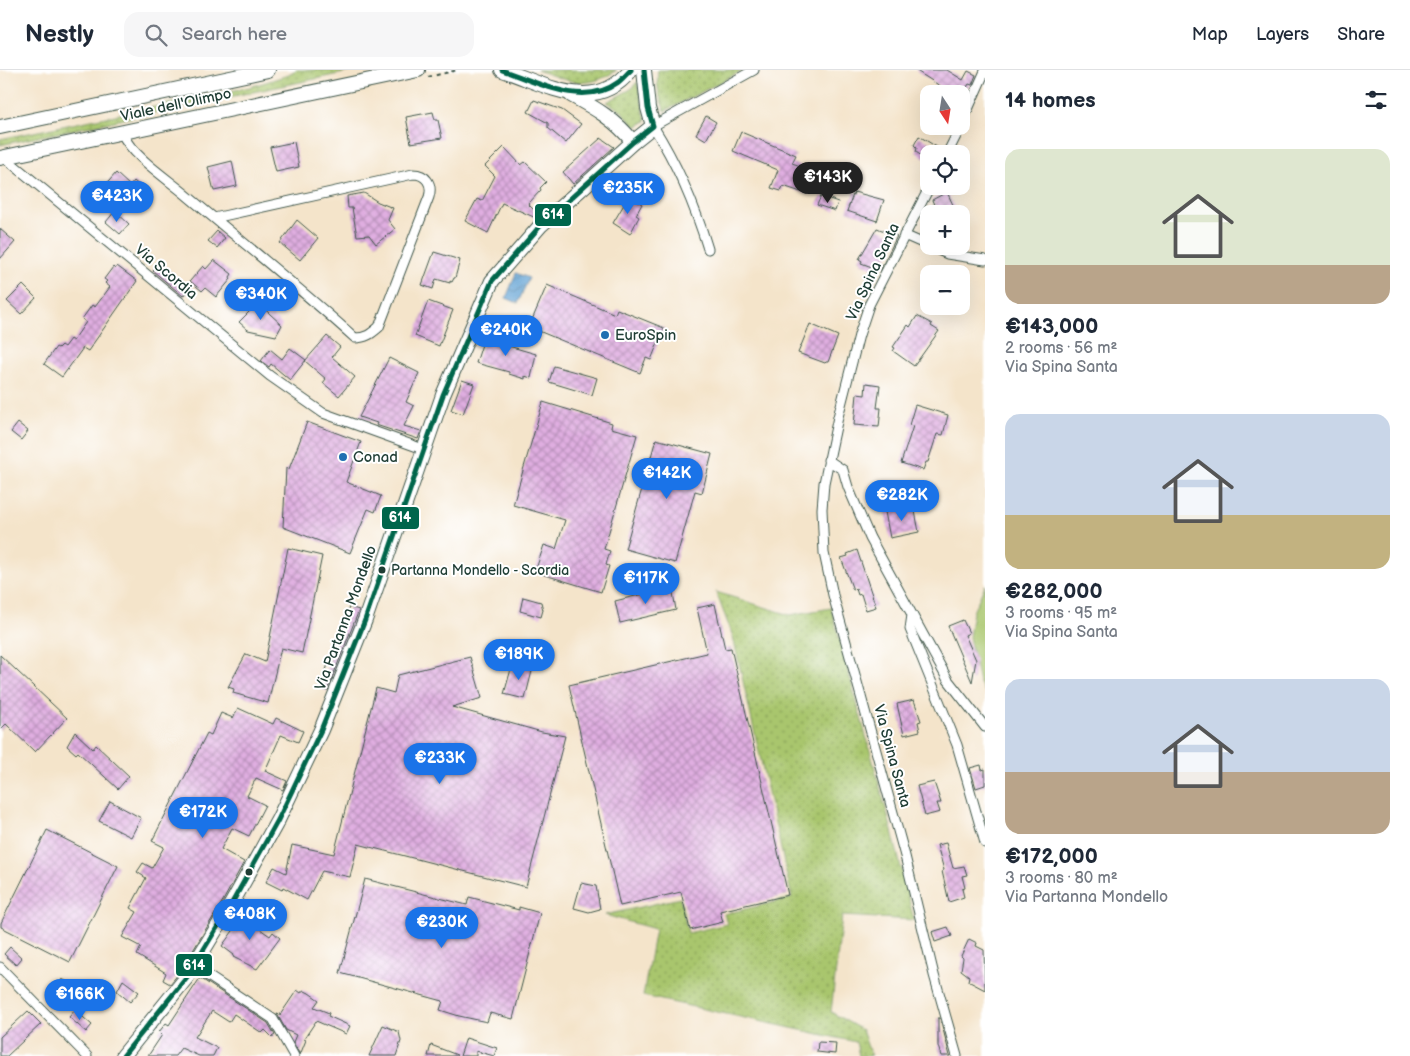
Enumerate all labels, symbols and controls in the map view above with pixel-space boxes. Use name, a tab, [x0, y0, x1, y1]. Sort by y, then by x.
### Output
search box	[124, 12, 474, 57]
text: Nestly	[25, 20, 94, 49]
icon: search	[142, 21, 170, 49]
text: Search here	[182, 23, 287, 46]
text: Map	[1192, 24, 1228, 45]
text: Layers	[1256, 24, 1309, 45]
text: Share	[1337, 24, 1385, 45]
street label: Viale dell'Olimpo	[119, 84, 233, 126]
north arrow	[920, 85, 970, 135]
map controls	[920, 85, 970, 315]
icon: filters	[1362, 86, 1390, 114]
text: 14 homes	[1005, 88, 1096, 113]
button: locate	[920, 145, 970, 195]
pin: €143K	[793, 162, 863, 204]
text: €143K	[804, 168, 852, 187]
pin: €235K	[593, 172, 663, 215]
text: €235K	[603, 179, 653, 198]
pin: €423K	[82, 180, 152, 223]
icon: home	[1153, 181, 1243, 271]
text: €423K	[92, 187, 142, 206]
line badge: 614	[534, 203, 572, 227]
button: +	[920, 205, 970, 255]
text: 614	[542, 206, 565, 223]
street label: Via Spina Santa	[842, 220, 904, 324]
street label: Via Scordia	[131, 240, 201, 304]
button: −	[920, 265, 970, 315]
pin: €340K	[226, 278, 296, 321]
text: €340K	[235, 285, 287, 304]
pin: €240K	[471, 314, 541, 357]
text: €143,000	[1005, 314, 1098, 339]
text: €240K	[480, 321, 532, 340]
place label: EuroSpin	[615, 326, 676, 345]
marker: EuroSpin	[599, 329, 611, 341]
text: 2 rooms · 56 m²	[1005, 339, 1117, 358]
text: Via Spina Santa	[1005, 358, 1118, 377]
icon: home	[1153, 446, 1243, 536]
place label: Conad	[353, 448, 398, 467]
marker: Conad	[337, 451, 349, 463]
pin: €142K	[632, 458, 702, 500]
text: €142K	[643, 464, 691, 483]
pin: €282K	[867, 480, 937, 522]
text: €282K	[876, 486, 928, 505]
line badge: 614	[381, 506, 420, 530]
text: 614	[389, 509, 412, 526]
street label: Via Partanna Mondello	[311, 543, 381, 693]
place label: Partanna Mondello - Scordia	[391, 562, 569, 579]
pin: €117K	[611, 562, 681, 605]
marker: Partanna Mondello - Scordia	[377, 565, 387, 575]
text: €117K	[623, 569, 669, 588]
text: €282,000	[1005, 579, 1103, 604]
text: 3 rooms · 95 m²	[1005, 604, 1117, 623]
text: Via Spina Santa	[1005, 623, 1118, 642]
pin: €189K	[484, 638, 554, 681]
text: €189K	[495, 645, 543, 664]
street label: Via Spina Santa	[869, 702, 915, 810]
icon: home	[1153, 711, 1243, 801]
pin: €233K	[405, 742, 475, 785]
text: €233K	[415, 749, 465, 768]
pin: €172K	[168, 796, 238, 839]
text: €172K	[179, 803, 227, 822]
text: €172,000	[1005, 844, 1098, 869]
unlabelled marker	[244, 867, 254, 877]
text: 3 rooms · 80 m²	[1005, 869, 1118, 888]
text: Via Partanna Mondello	[1005, 888, 1168, 907]
pin: €408K	[215, 898, 285, 941]
text: €408K	[224, 905, 276, 924]
pin: €230K	[407, 906, 477, 949]
text: €230K	[416, 913, 468, 932]
line badge: 614	[175, 953, 213, 977]
text: 614	[183, 957, 206, 974]
pin: €166K	[45, 978, 115, 1021]
text: €166K	[55, 985, 105, 1004]

